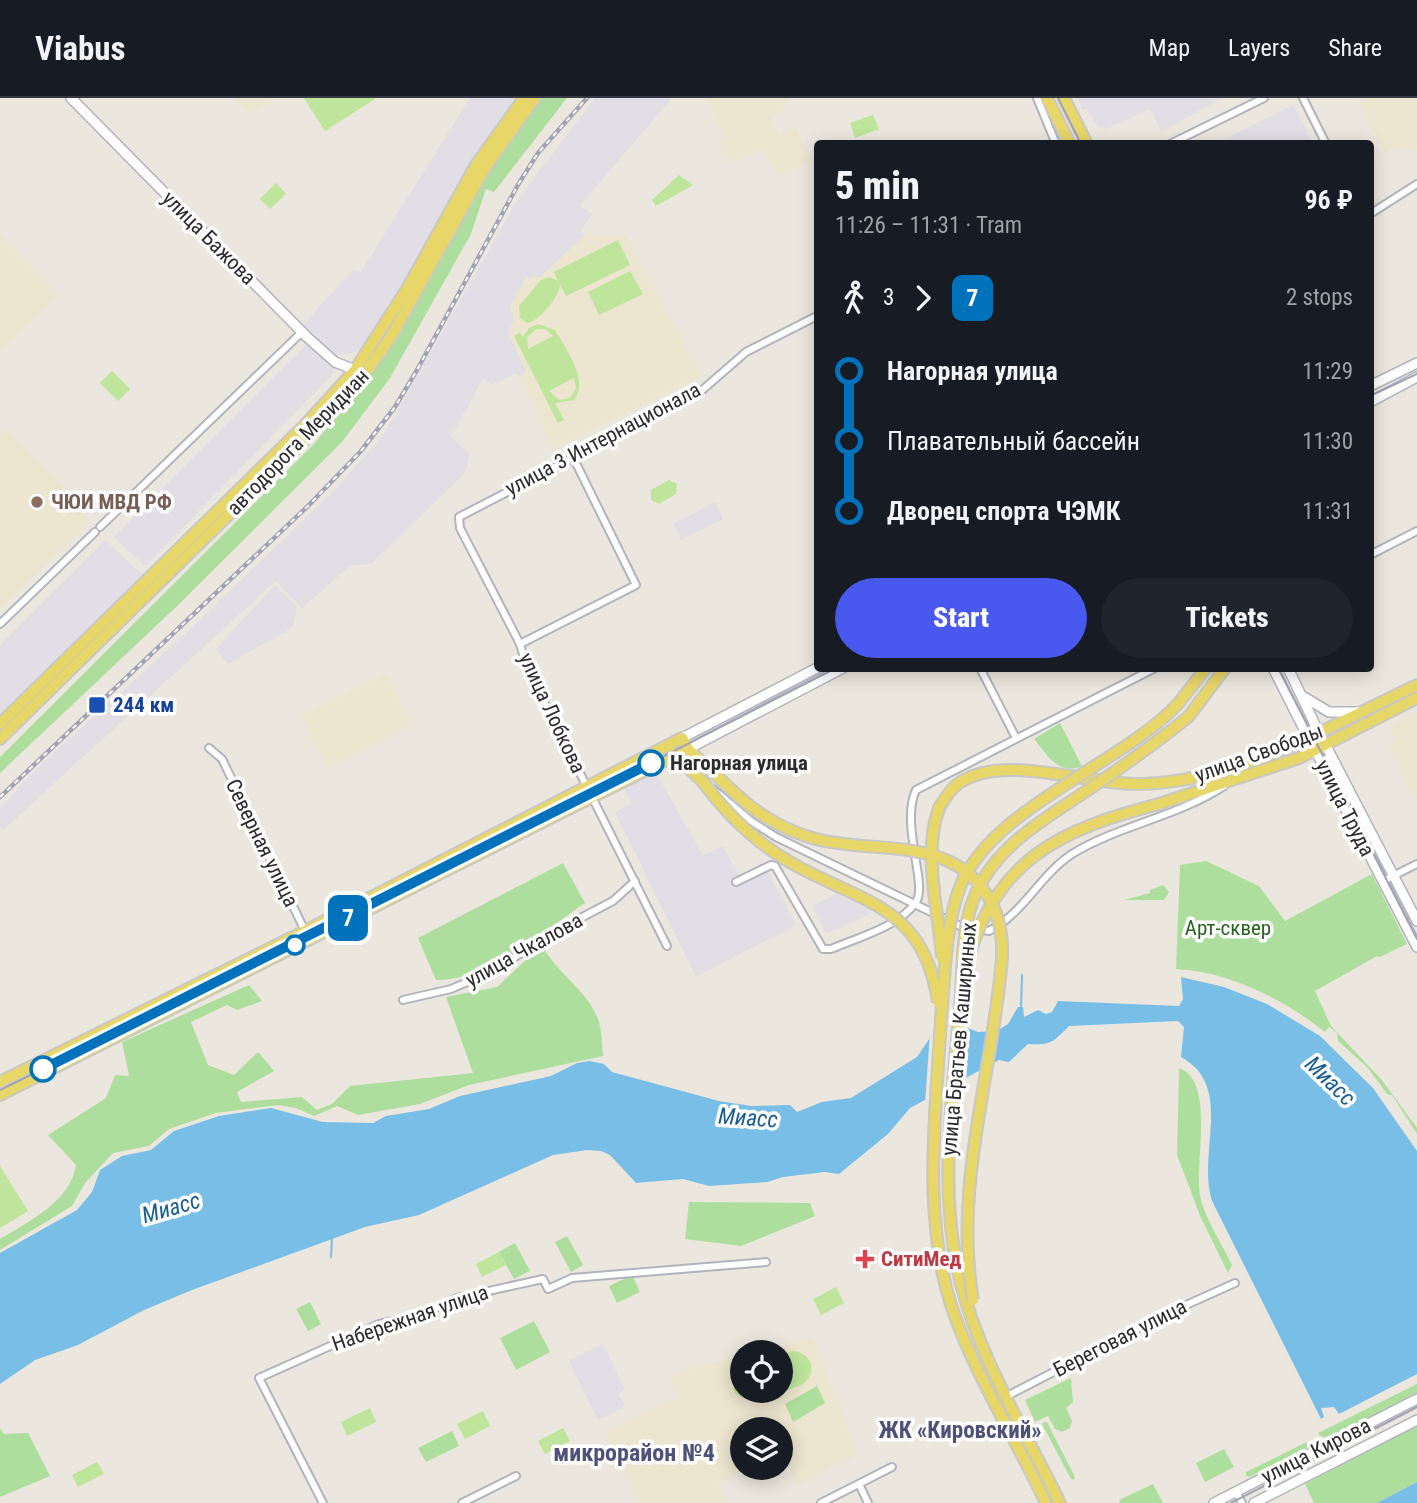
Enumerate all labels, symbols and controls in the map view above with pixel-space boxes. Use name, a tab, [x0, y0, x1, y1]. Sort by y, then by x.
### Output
text: Viabus	[35, 29, 125, 68]
text: Map	[1149, 34, 1190, 62]
text: Layers	[1228, 34, 1290, 62]
text: Share	[1328, 34, 1382, 62]
text: 5 min	[835, 164, 920, 208]
text: 96 ₽	[1304, 185, 1353, 215]
street label: улица Бажова	[157, 186, 261, 290]
text: 11:26 – 11:31 · Tram	[835, 212, 1022, 239]
icon: walk	[835, 279, 873, 317]
icon: forward	[904, 279, 942, 317]
text: 3	[883, 284, 894, 311]
text: 7	[966, 284, 979, 312]
text: 2 stops	[1286, 284, 1353, 311]
text: Нагорная улица	[887, 356, 1058, 386]
text: 11:29	[1302, 358, 1353, 385]
street label: автодорога Меридиан	[222, 364, 374, 520]
street label: улица 3 Интернационала	[501, 377, 705, 501]
text: Плавательный бассейн	[887, 426, 1140, 456]
text: 11:30	[1302, 428, 1353, 455]
place label: ЧЮИ МВД РФ	[51, 490, 172, 514]
marker: ЧЮИ МВД РФ	[29, 494, 45, 510]
text: Дворец спорта ЧЭМК	[887, 496, 1120, 526]
text: 11:31	[1302, 498, 1353, 525]
button: Start	[835, 578, 1087, 658]
button: Tickets	[1101, 578, 1353, 658]
street label: улица Лобкова	[514, 649, 590, 777]
place label: 244 км	[113, 693, 174, 717]
marker: 244 км	[87, 695, 107, 715]
street label: улица Свободы	[1192, 719, 1326, 787]
marker: Нагорная улица	[638, 750, 664, 776]
place label: Нагорная улица	[670, 751, 808, 775]
street label: улица Труда	[1311, 756, 1379, 860]
street label: Северная улица	[221, 775, 303, 911]
line badge: 7	[325, 895, 371, 941]
text: 7	[342, 904, 354, 932]
street label: улица Чкалова	[461, 908, 587, 992]
park label: Арт-сквер	[1185, 916, 1271, 940]
street label: улица Братьев Кашириных	[937, 921, 981, 1157]
unlabelled marker	[285, 935, 305, 955]
water label: Миасс	[1299, 1051, 1361, 1111]
unlabelled marker	[30, 1056, 56, 1082]
water label: Миасс	[717, 1102, 779, 1134]
water label: Миасс	[139, 1187, 203, 1229]
place label: СитиМед	[881, 1247, 961, 1271]
marker: СитиМед	[855, 1249, 875, 1269]
street label: Набережная улица	[329, 1280, 491, 1356]
street label: Береговая улица	[1049, 1294, 1191, 1382]
map controls	[730, 1340, 793, 1480]
button: locate	[730, 1340, 793, 1403]
street label: улица Кирова	[1257, 1413, 1375, 1489]
button: layers	[730, 1417, 793, 1480]
district label: ЖК «Кировский»	[878, 1417, 1042, 1444]
district label: микрорайон №4	[553, 1439, 715, 1467]

